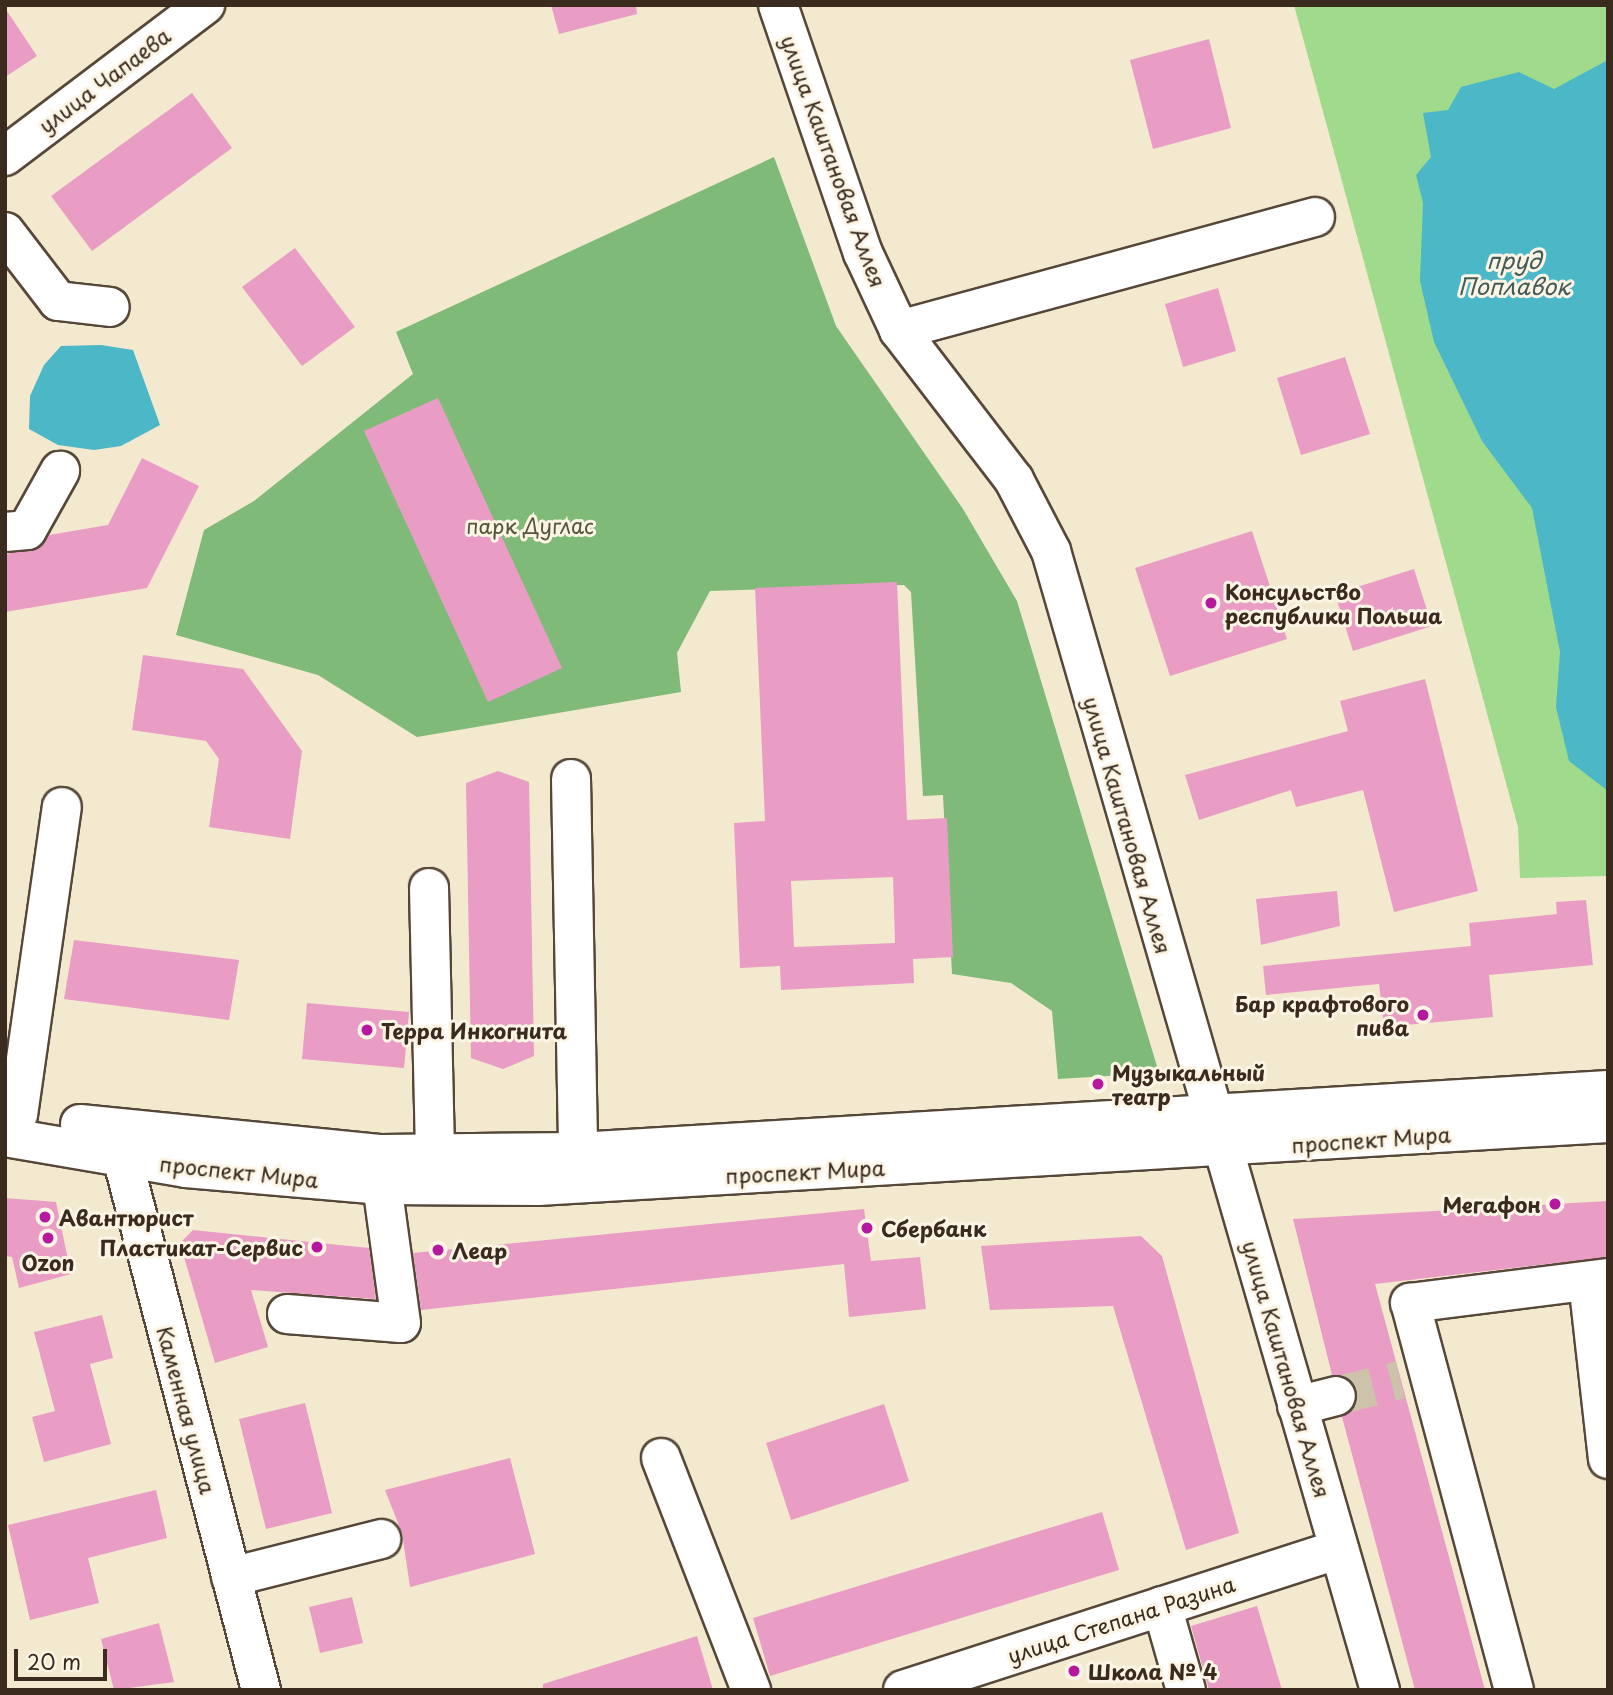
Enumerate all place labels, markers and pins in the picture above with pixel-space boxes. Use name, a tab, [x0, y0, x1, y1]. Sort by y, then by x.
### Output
place label: Консульство республики Польша	[1225, 578, 1443, 628]
marker: Консульство республики Польша	[1203, 595, 1219, 611]
place label: Бар крафтового пива	[1233, 990, 1409, 1040]
marker: Бар крафтового пива	[1415, 1007, 1431, 1023]
place label: Терра Инкогнита	[381, 1017, 568, 1043]
marker: Терра Инкогнита	[359, 1022, 375, 1038]
place label: Музыкальный театр	[1112, 1059, 1265, 1109]
marker: Музыкальный театр	[1090, 1076, 1106, 1092]
place label: Мегафон	[1443, 1191, 1541, 1217]
marker: Мегафон	[1547, 1196, 1563, 1212]
place label: Авантюрист	[59, 1204, 194, 1230]
marker: Авантюрист	[37, 1209, 53, 1225]
place label: Сбербанк	[881, 1215, 986, 1241]
marker: Сбербанк	[859, 1220, 875, 1236]
marker: Ozon	[40, 1230, 56, 1246]
place label: Пластикат-Сервис	[100, 1234, 303, 1260]
place label: Леар	[452, 1237, 507, 1263]
marker: Пластикат-Сервис	[309, 1239, 325, 1255]
marker: Леар	[430, 1242, 446, 1258]
place label: Ozon	[22, 1249, 74, 1275]
place label: Школа № 4	[1088, 1658, 1218, 1684]
marker: Школа № 4	[1066, 1663, 1082, 1679]

